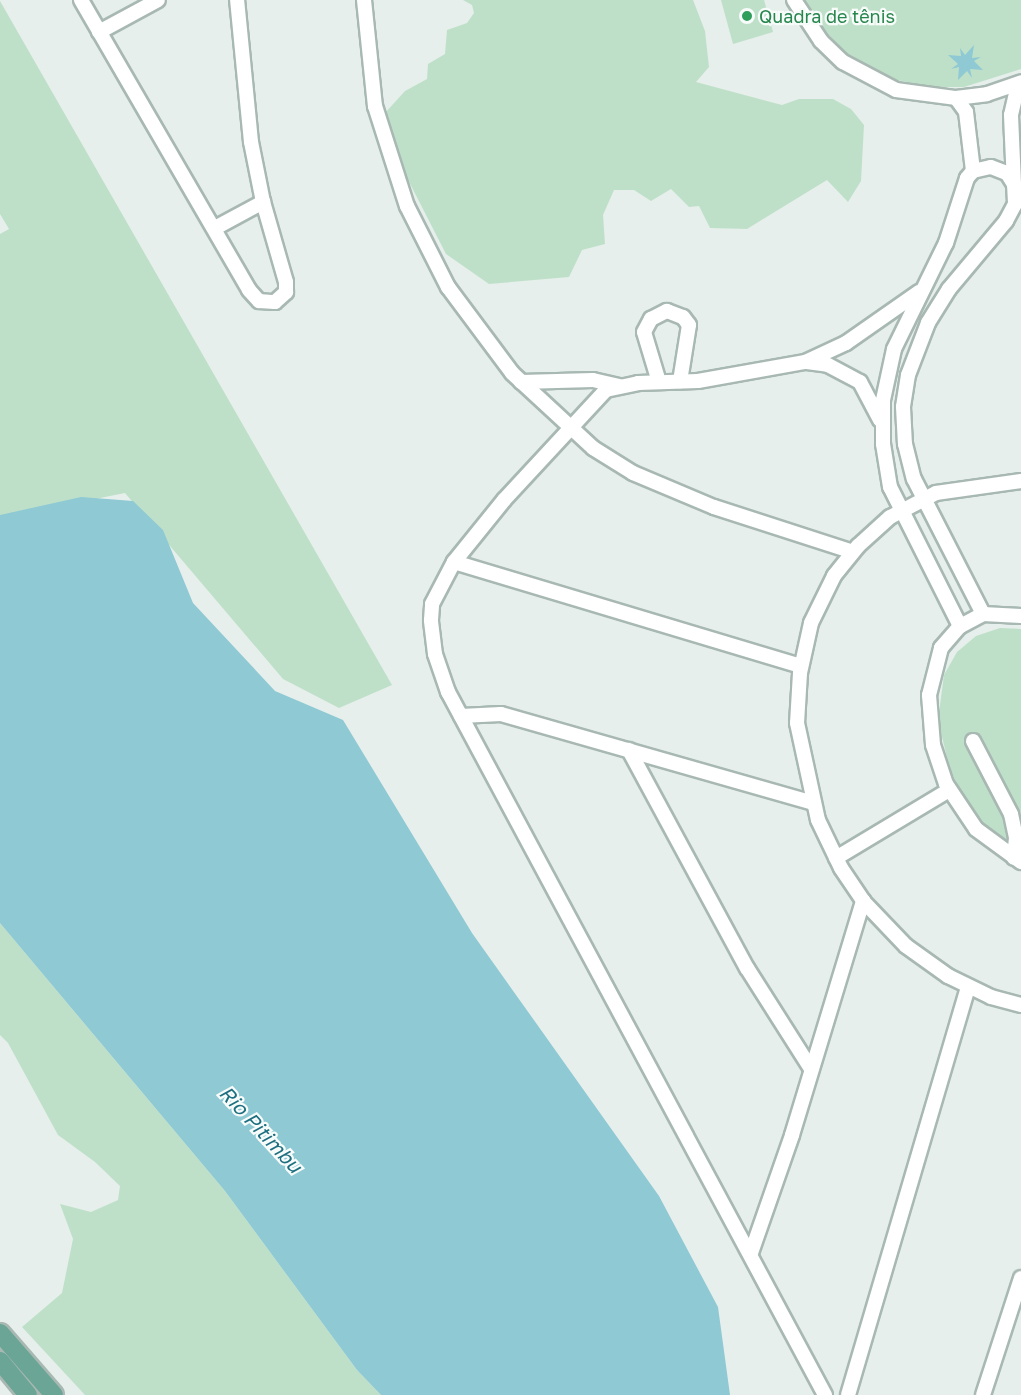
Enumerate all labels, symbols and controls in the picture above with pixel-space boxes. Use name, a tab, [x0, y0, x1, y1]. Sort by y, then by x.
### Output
place label: Quadra de tênis	[759, 5, 895, 27]
marker: Quadra de tênis	[740, 9, 754, 23]
water label: Rio Pitimbu	[215, 1081, 307, 1177]

